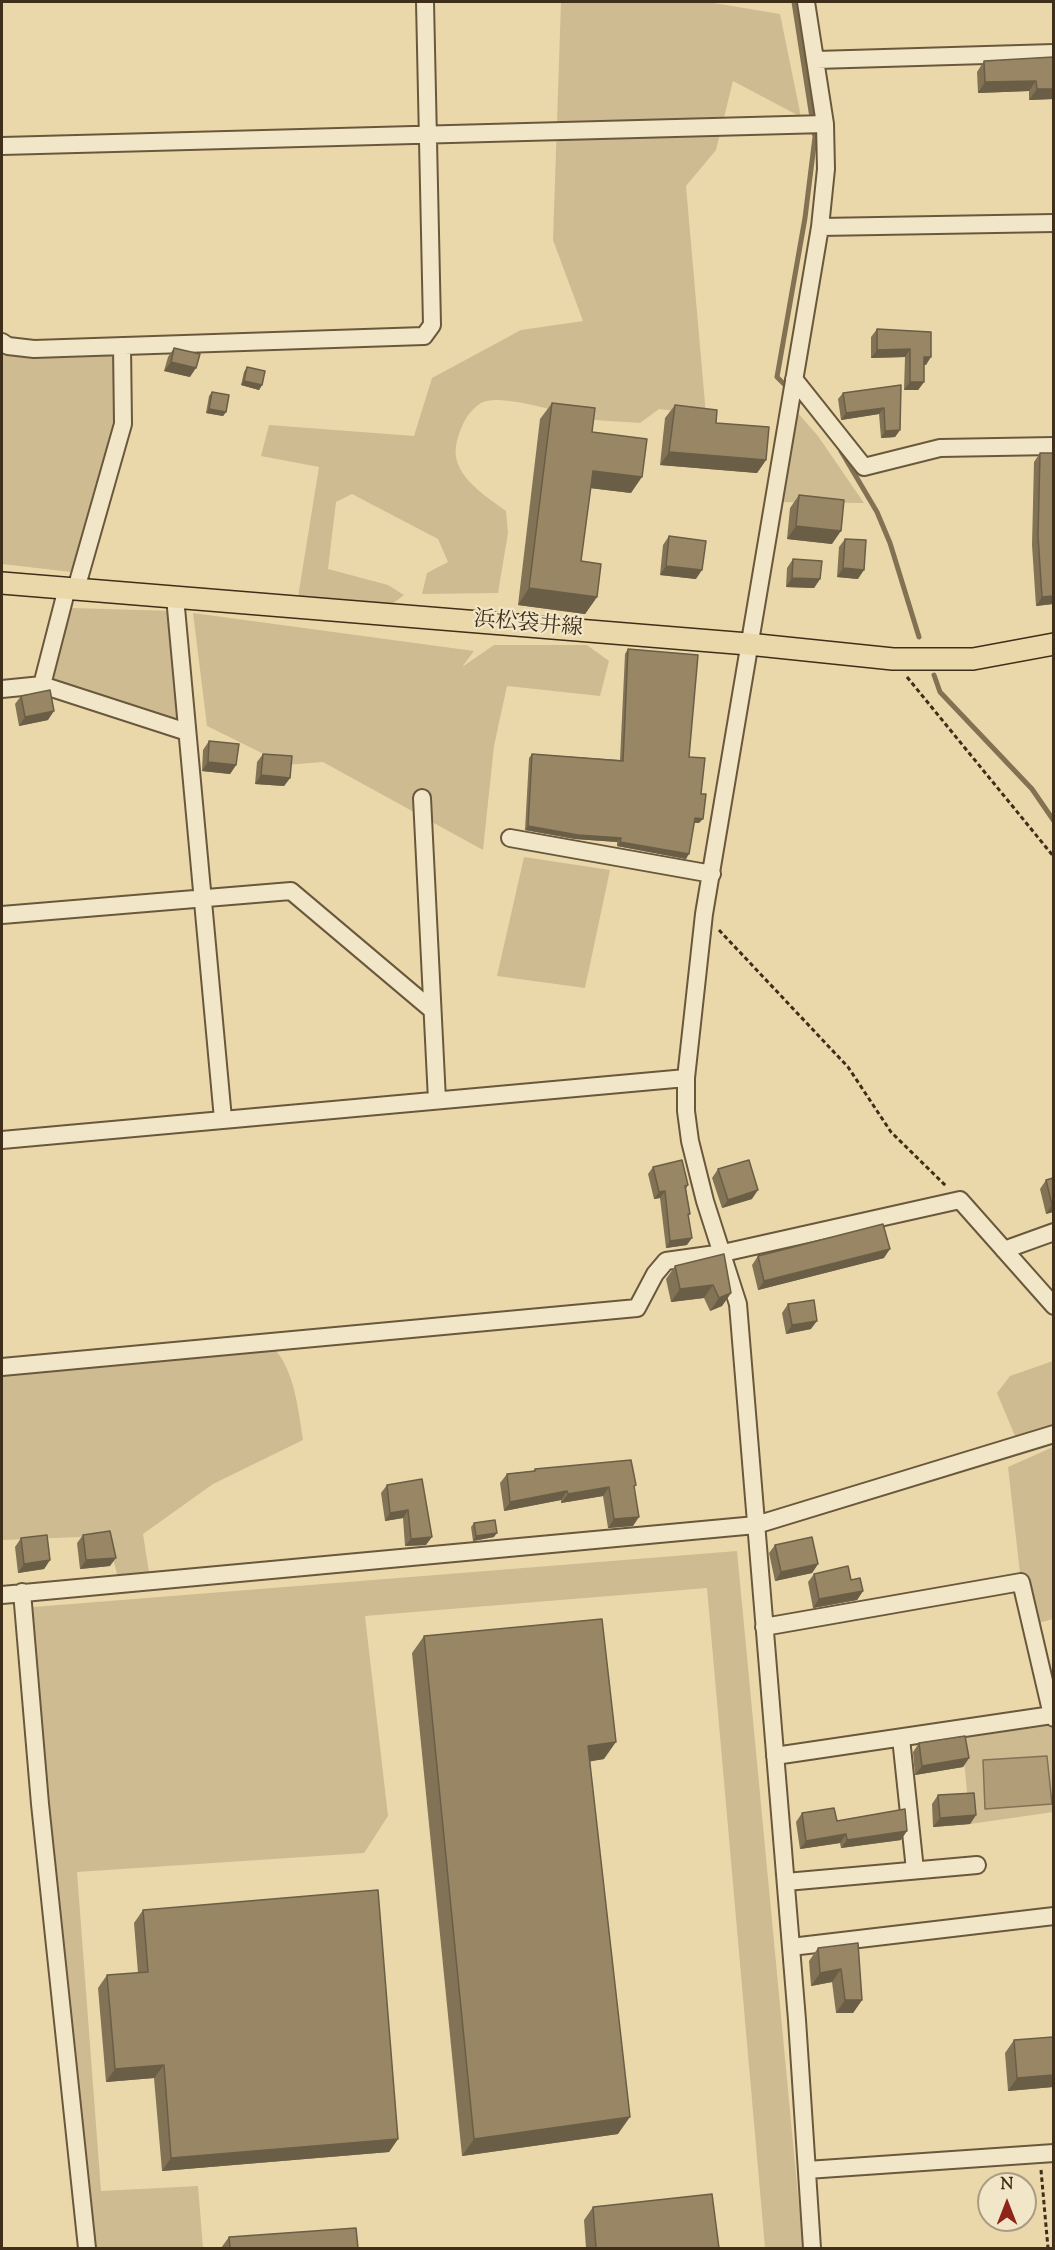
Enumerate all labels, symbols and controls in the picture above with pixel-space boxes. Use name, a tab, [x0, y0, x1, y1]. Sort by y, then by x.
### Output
street label: 浜松袋井線	[472, 608, 584, 644]
north arrow	[977, 2172, 1037, 2232]
text: N	[1001, 2174, 1013, 2197]

